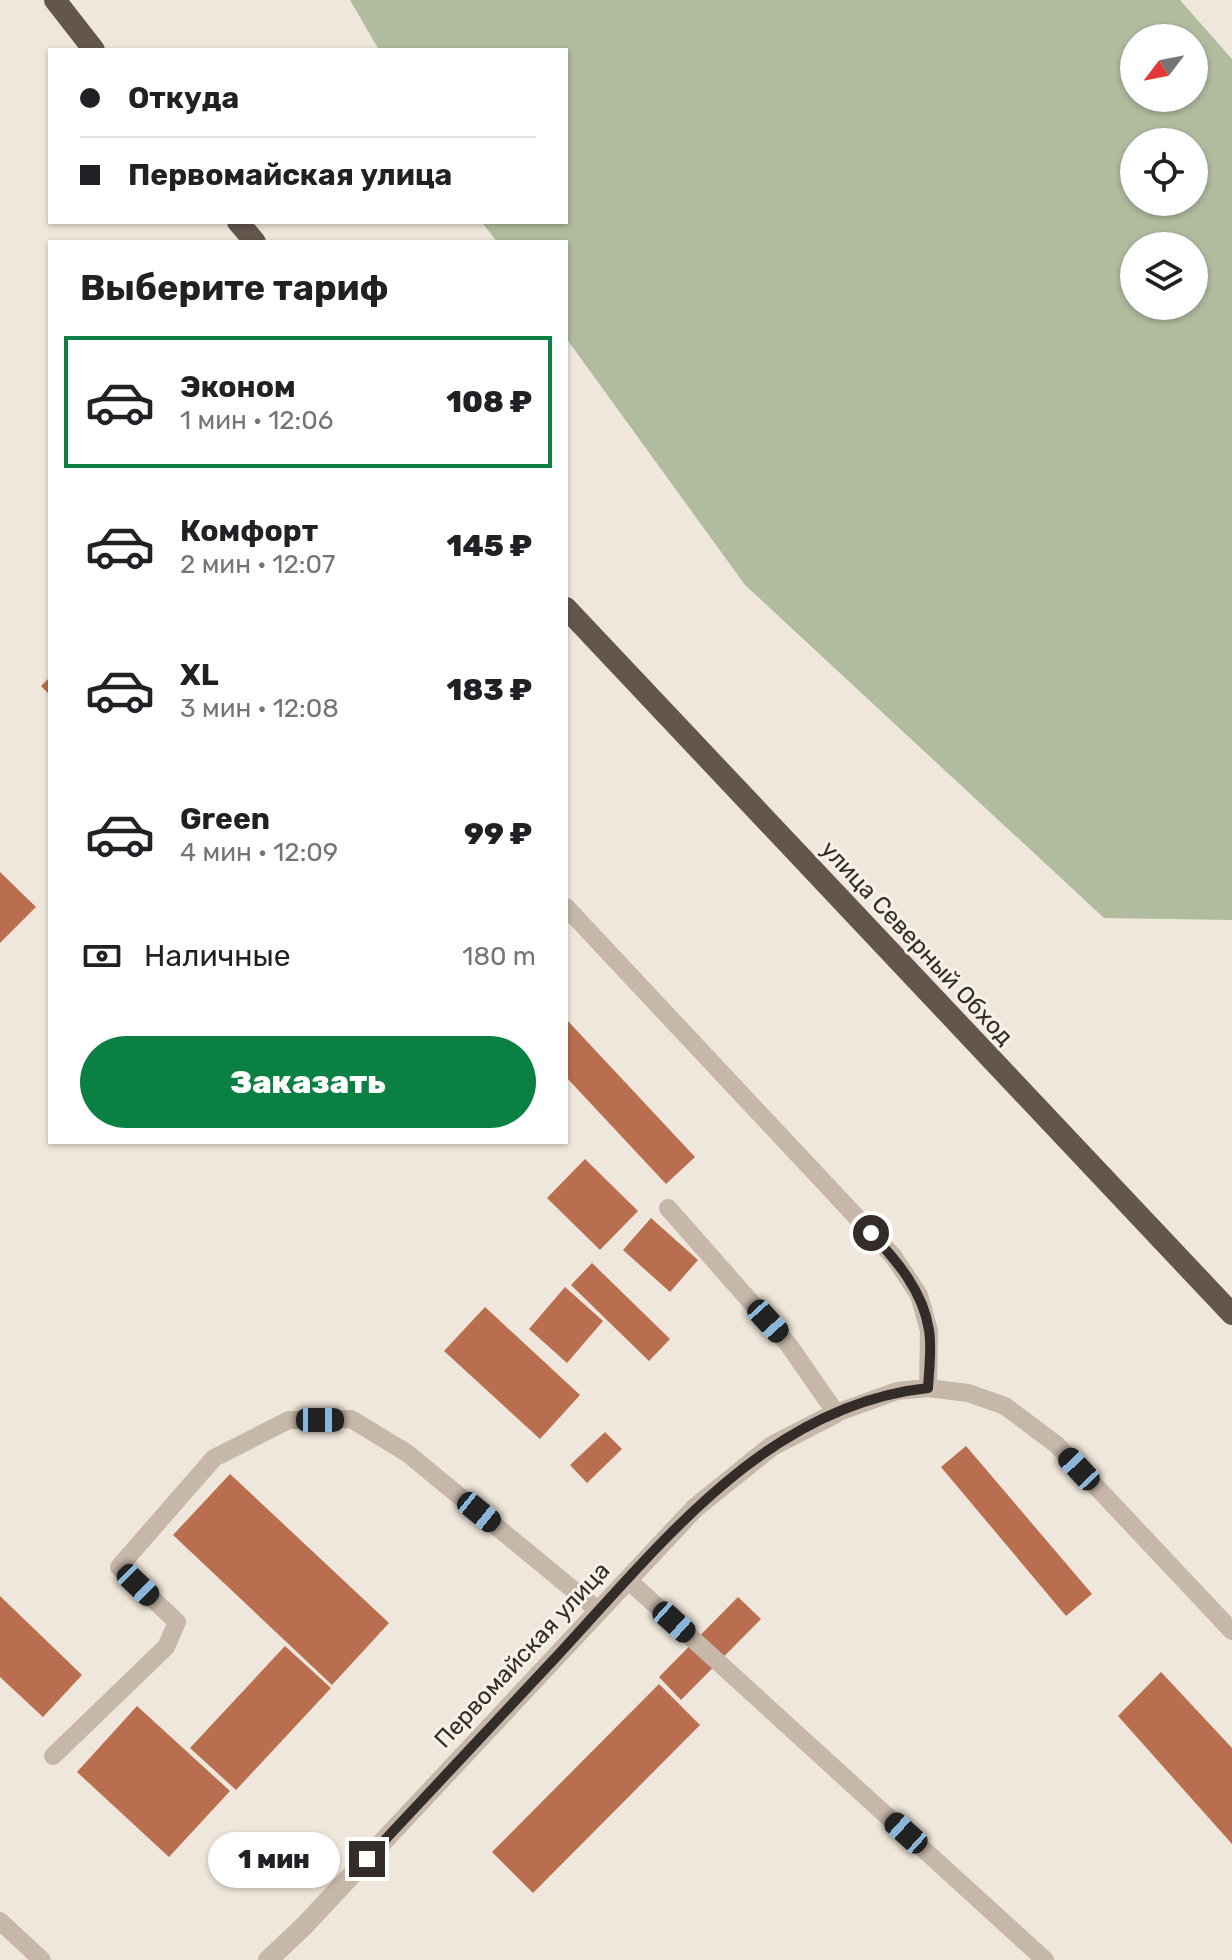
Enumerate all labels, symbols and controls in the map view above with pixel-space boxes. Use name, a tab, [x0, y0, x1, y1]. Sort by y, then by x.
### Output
north arrow	[1120, 24, 1208, 112]
map controls	[1120, 24, 1208, 320]
text: Откуда	[128, 80, 239, 116]
button: locate	[1120, 128, 1208, 216]
text: Первомайская улица	[128, 157, 452, 193]
button: layers	[1120, 232, 1208, 320]
text: Выберите тариф	[80, 266, 389, 309]
icon: car	[84, 366, 156, 438]
text: Эконом	[180, 369, 296, 405]
text: 108 ₽	[446, 384, 532, 420]
text: 1 мин · 12:06	[180, 405, 333, 436]
icon: car	[84, 510, 156, 582]
text: Комфорт	[180, 513, 318, 549]
text: 145 ₽	[447, 528, 532, 564]
text: 2 мин · 12:07	[180, 549, 335, 580]
icon: car	[84, 654, 156, 726]
text: XL	[180, 657, 219, 693]
text: 183 ₽	[447, 672, 532, 708]
text: 3 мин · 12:08	[180, 693, 339, 724]
icon: car	[84, 798, 156, 870]
text: Green	[180, 801, 270, 837]
text: 99 ₽	[464, 816, 532, 852]
street label: улица Северный Обход	[815, 835, 1019, 1051]
text: 4 мин · 12:09	[180, 837, 338, 868]
icon: cash	[80, 934, 124, 978]
text: Наличные	[144, 938, 290, 974]
text: 180 m	[462, 941, 536, 972]
button: Заказать	[80, 1036, 536, 1128]
route start	[853, 1215, 889, 1251]
car	[743, 1295, 793, 1347]
car	[296, 1408, 344, 1432]
car	[1054, 1443, 1104, 1495]
car	[453, 1488, 505, 1536]
street label: Первомайская улица	[429, 1556, 615, 1754]
car	[112, 1560, 164, 1610]
car	[648, 1597, 700, 1647]
car	[880, 1808, 932, 1858]
callout: 1 мин	[207, 1831, 339, 1887]
route end	[349, 1841, 385, 1877]
text: 1 мин	[238, 1844, 310, 1875]

